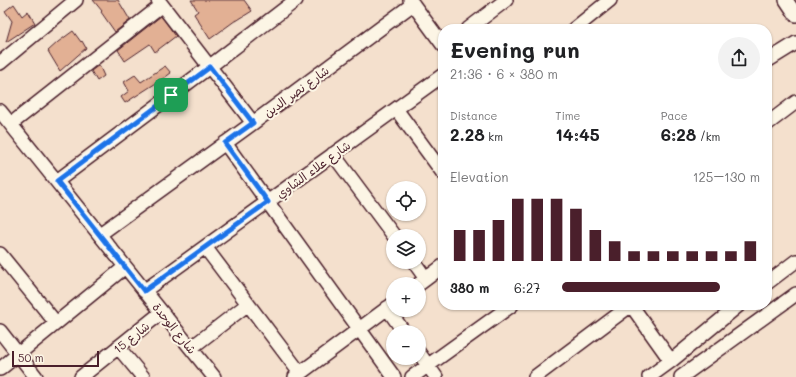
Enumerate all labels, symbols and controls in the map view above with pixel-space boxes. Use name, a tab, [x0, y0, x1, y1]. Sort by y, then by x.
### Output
text: Evening run	[450, 35, 580, 64]
button: share	[718, 37, 760, 79]
street label: شارع نصر الدين	[260, 62, 333, 122]
text: 21:36 · 6 × 380 m	[450, 65, 558, 82]
pin	[154, 78, 188, 112]
icon: arrive	[160, 84, 182, 106]
text: Distance	[450, 108, 497, 123]
text: Time	[555, 108, 580, 123]
text: Pace	[661, 108, 688, 123]
text: 2.28	[450, 123, 485, 145]
text: 14:45	[555, 123, 600, 145]
text: 6:28	[661, 123, 696, 145]
text: km	[485, 129, 503, 144]
text: /km	[696, 129, 720, 144]
street label: شارع علاء الشاوي	[273, 137, 354, 203]
text: Elevation	[450, 168, 508, 185]
text: 125–130 m	[693, 168, 760, 185]
map controls	[386, 181, 426, 365]
button: locate	[386, 181, 426, 221]
button: layers	[386, 229, 426, 269]
button: +	[386, 277, 426, 317]
text: 380 m	[450, 279, 489, 296]
text: 6:27	[514, 279, 540, 296]
street label: شارع الوحدة	[148, 299, 200, 358]
street label: شارع 15	[110, 318, 154, 358]
button: −	[386, 325, 426, 365]
scale bar	[12, 349, 99, 368]
text: 50 m	[18, 350, 44, 365]

